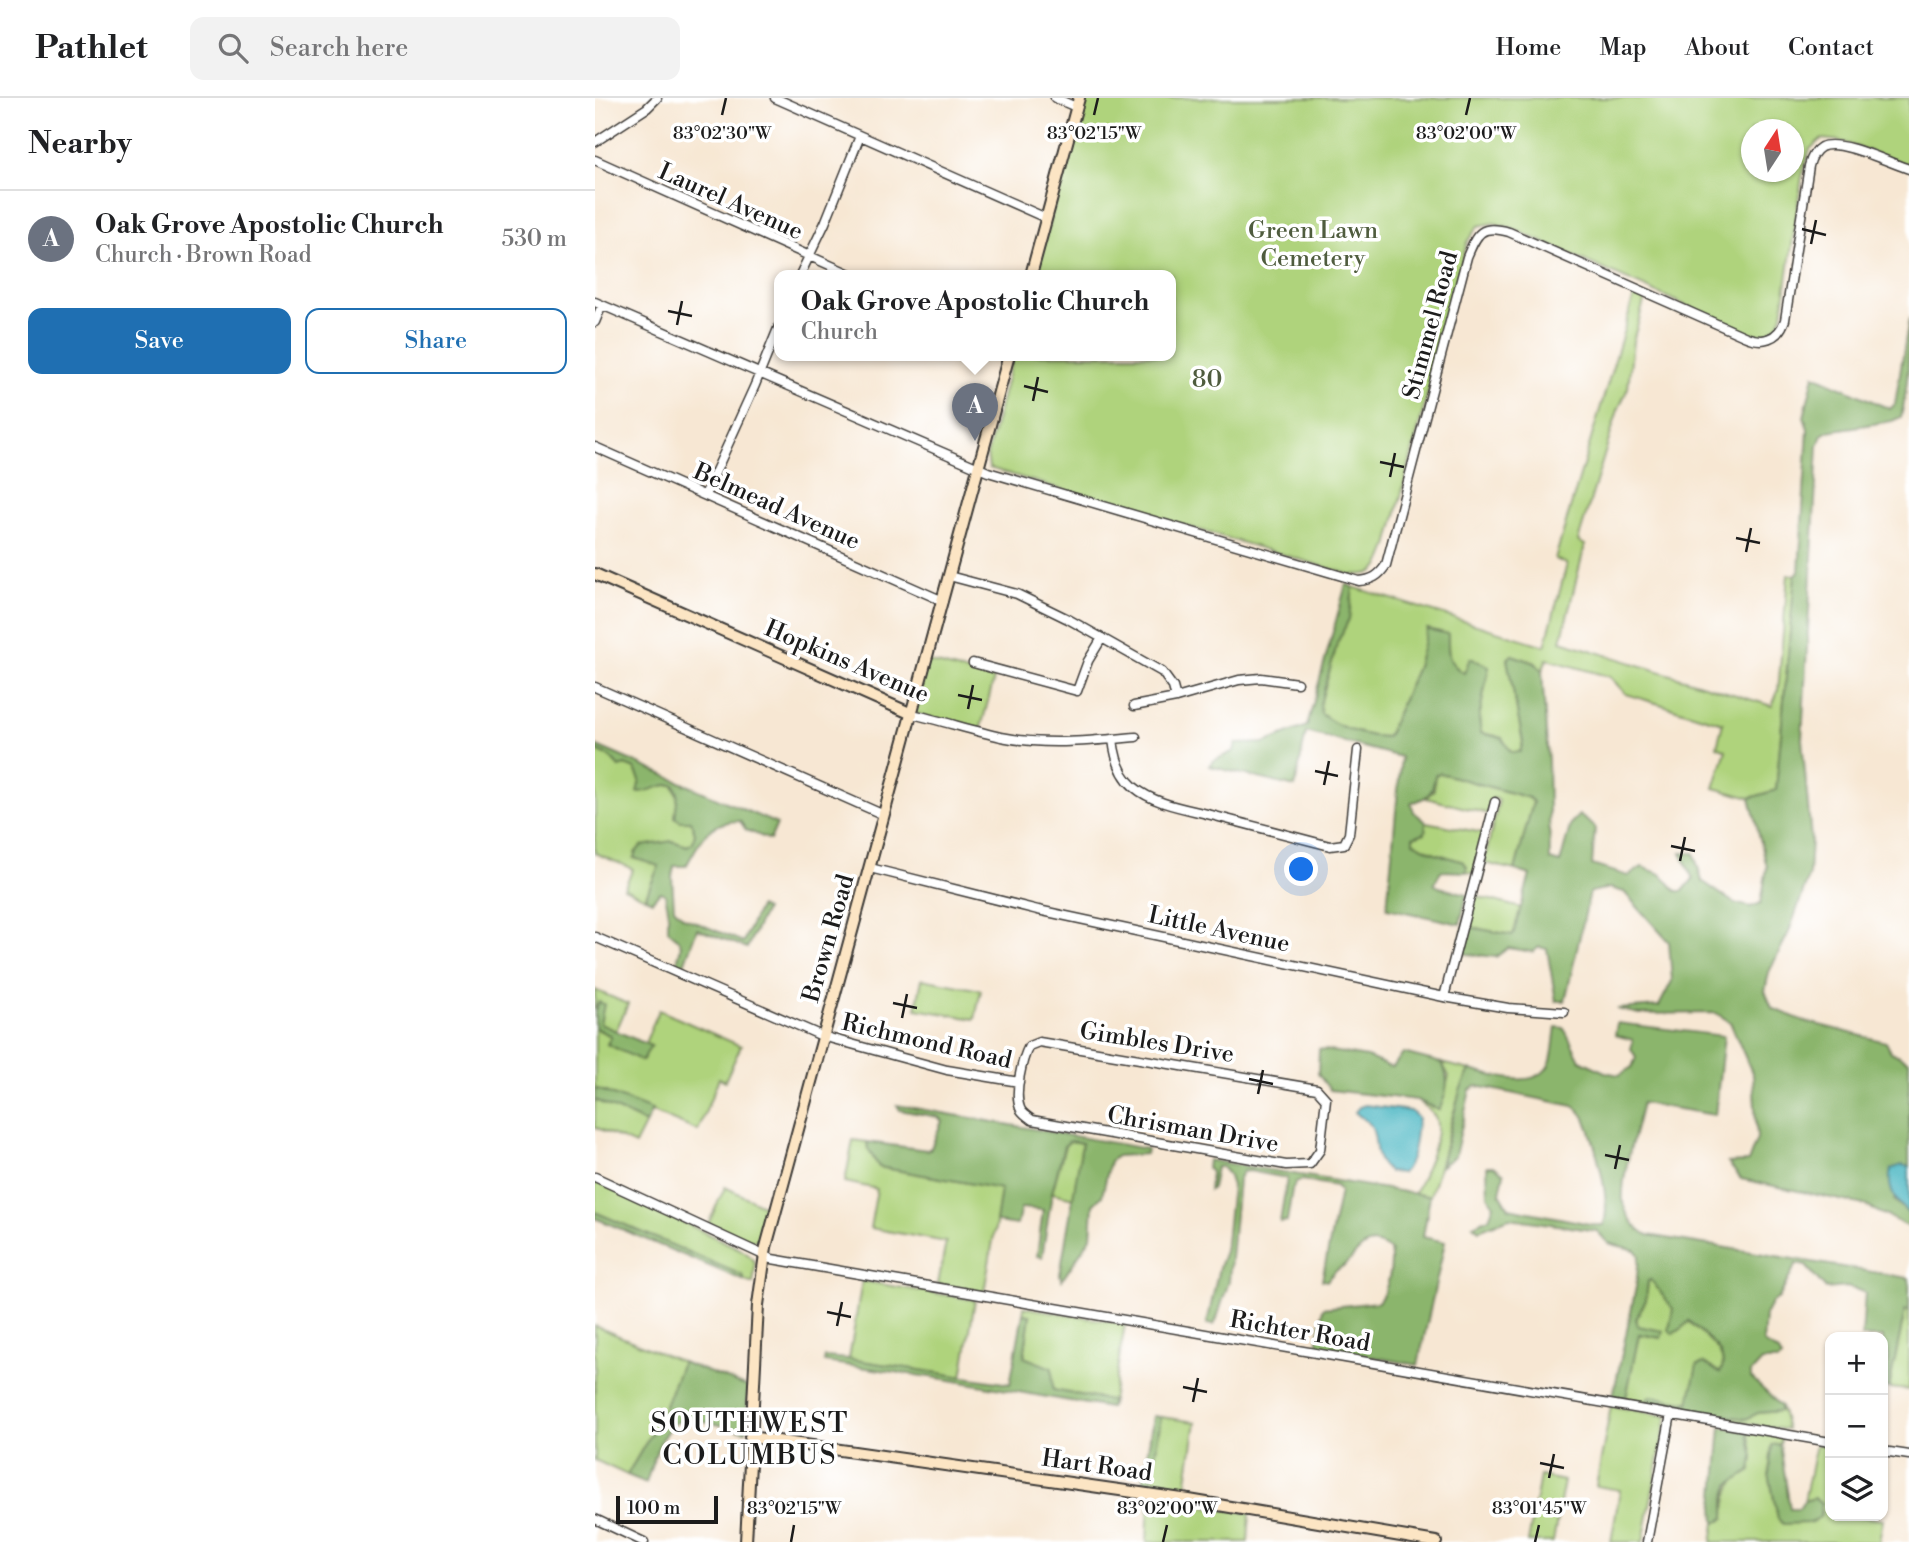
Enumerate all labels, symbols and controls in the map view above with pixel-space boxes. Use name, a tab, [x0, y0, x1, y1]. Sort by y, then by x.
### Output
search box	[190, 17, 680, 80]
text: Pathlet	[35, 28, 148, 69]
icon: search	[214, 29, 252, 67]
text: Search here	[270, 32, 408, 64]
text: Home	[1496, 33, 1561, 63]
text: Map	[1599, 33, 1647, 63]
text: About	[1685, 33, 1750, 63]
text: Contact	[1788, 33, 1874, 63]
north arrow	[1741, 119, 1804, 182]
text: 83°02'30"W	[673, 122, 772, 145]
text: 83°02'15"W	[1047, 122, 1142, 145]
text: 83°02'00"W	[1416, 122, 1517, 145]
text: Nearby	[28, 125, 132, 163]
street label: Laurel Avenue	[654, 157, 808, 247]
text: Oak Grove Apostolic Church	[95, 209, 444, 241]
park label: Green Lawn Cemetery	[1248, 216, 1378, 274]
text: A	[43, 225, 59, 253]
text: 530 m	[501, 225, 567, 253]
text: Church · Brown Road	[95, 241, 312, 269]
street label: Stimmel Road	[1397, 248, 1465, 403]
popup	[774, 270, 1176, 361]
text: Oak Grove Apostolic Church	[801, 286, 1149, 318]
button: Save	[28, 308, 291, 374]
button: Share	[305, 308, 567, 374]
text: Church	[801, 318, 878, 346]
park label: 80	[1192, 365, 1222, 395]
pin: A	[952, 383, 998, 441]
street label: Belmead Avenue	[688, 456, 864, 557]
street label: Hopkins Avenue	[760, 614, 933, 710]
your location	[1284, 852, 1318, 886]
street label: Brown Road	[796, 871, 862, 1007]
street label: Little Avenue	[1145, 900, 1292, 960]
street label: Richmond Road	[839, 1008, 1015, 1076]
street label: Gimbles Drive	[1077, 1016, 1236, 1070]
street label: Chrisman Drive	[1105, 1100, 1281, 1160]
street label: Richter Road	[1227, 1305, 1373, 1359]
map controls	[1825, 1332, 1888, 1521]
button: +	[1825, 1332, 1888, 1395]
button: −	[1825, 1395, 1888, 1458]
district label: SOUTHWEST COLUMBUS	[650, 1406, 850, 1473]
street label: Hart Road	[1040, 1443, 1155, 1489]
button: layers	[1825, 1458, 1888, 1521]
scale bar	[616, 1493, 717, 1525]
text: 100 m	[627, 1496, 680, 1520]
text: 83°02'15"W	[747, 1497, 842, 1520]
text: 83°02'00"W	[1117, 1497, 1218, 1520]
text: 83°01'45"W	[1492, 1497, 1587, 1520]

